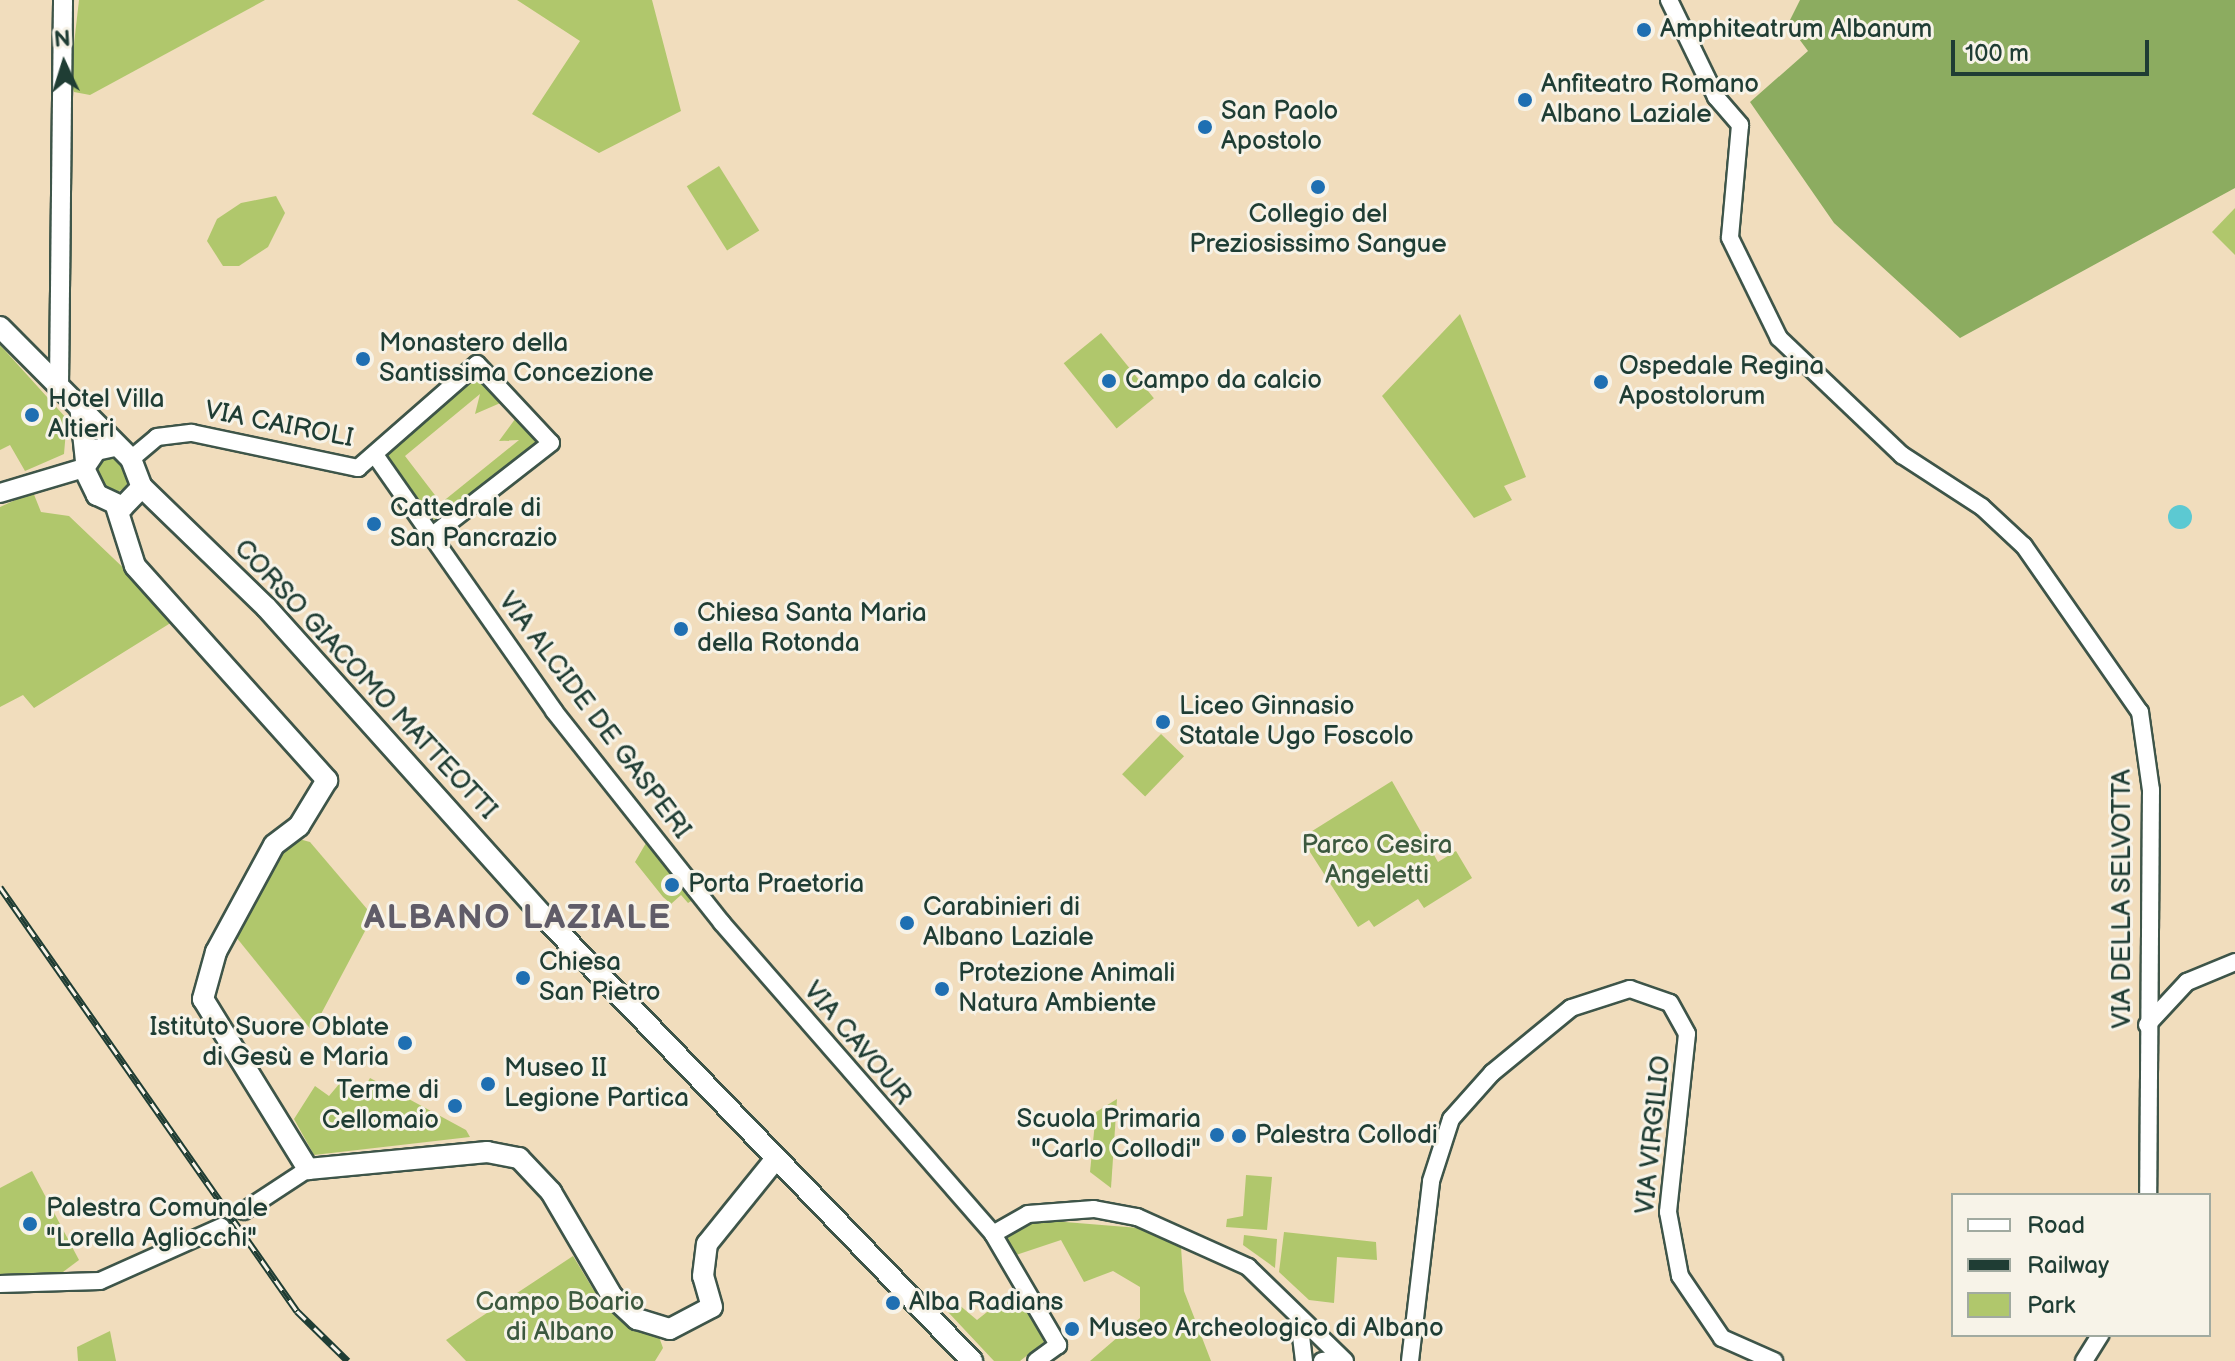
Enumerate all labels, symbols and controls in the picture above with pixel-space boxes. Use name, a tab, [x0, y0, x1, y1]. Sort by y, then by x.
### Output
place label: Amphiteatrum Albanum	[1660, 14, 1932, 46]
marker: Amphiteatrum Albanum	[1635, 21, 1653, 39]
north arrow	[24, 24, 104, 104]
scale bar	[1955, 24, 2153, 74]
text: N	[53, 26, 71, 54]
text: 100 m	[1965, 39, 2029, 68]
place label: Anfiteatro Romano Albano Laziale	[1541, 69, 1759, 130]
marker: Anfiteatro Romano Albano Laziale	[1516, 91, 1534, 109]
place label: San Paolo Apostolo	[1221, 96, 1338, 158]
marker: San Paolo Apostolo	[1196, 118, 1214, 136]
marker: Collegio del Preziosissimo Sangue	[1309, 178, 1327, 196]
place label: Collegio del Preziosissimo Sangue	[1189, 199, 1447, 260]
place label: Monastero della Santissima Concezione	[379, 328, 654, 390]
marker: Monastero della Santissima Concezione	[354, 350, 372, 368]
place label: Ospedale Regina Apostolorum	[1619, 351, 1824, 412]
place label: Campo da calcio	[1125, 365, 1322, 397]
marker: Ospedale Regina Apostolorum	[1590, 371, 1612, 393]
marker: Campo da calcio	[1100, 372, 1118, 390]
place label: Hotel Villa Altieri	[48, 384, 165, 446]
street label: VIA CAIROLI	[202, 395, 356, 455]
marker: Hotel Villa Altieri	[23, 406, 41, 424]
place label: Cattedrale di San Pancrazio	[390, 493, 558, 554]
marker: Cattedrale di San Pancrazio	[365, 515, 383, 533]
street label: CORSO GIACOMO MATTEOTTI	[227, 534, 503, 826]
street label: VIA ALCIDE DE GASPERI	[491, 587, 697, 845]
place label: Chiesa Santa Maria della Rotonda	[697, 598, 927, 660]
marker: Chiesa Santa Maria della Rotonda	[672, 620, 690, 638]
place label: Liceo Ginnasio Statale Ugo Foscolo	[1179, 691, 1414, 752]
marker: Liceo Ginnasio Statale Ugo Foscolo	[1154, 713, 1172, 731]
street label: VIA DELLA SELVOTTA	[2107, 769, 2139, 1029]
park label: Parco Cesira Angeletti	[1302, 830, 1452, 892]
place label: Porta Praetoria	[688, 869, 864, 901]
marker: Porta Praetoria	[663, 876, 681, 894]
place label: Carabinieri di Albano Laziale	[923, 892, 1094, 954]
district label: ALBANO LAZIALE	[364, 898, 672, 938]
marker: Carabinieri di Albano Laziale	[898, 914, 916, 932]
place label: Chiesa San Pietro	[539, 947, 661, 1008]
place label: Protezione Animali Natura Ambiente	[958, 958, 1175, 1020]
marker: Chiesa San Pietro	[514, 969, 532, 987]
street label: VIA CAVOUR	[796, 976, 918, 1112]
marker: Protezione Animali Natura Ambiente	[933, 980, 951, 998]
place label: Istituto Suore Oblate di Gesù e Maria	[149, 1012, 389, 1074]
marker: Istituto Suore Oblate di Gesù e Maria	[396, 1034, 414, 1052]
place label: Museo II Legione Partica	[504, 1053, 689, 1114]
street label: VIA VIRGILIO	[1630, 1054, 1678, 1216]
place label: Terme di Cellomaio	[322, 1075, 439, 1136]
marker: Museo II Legione Partica	[479, 1075, 497, 1093]
marker: Terme di Cellomaio	[446, 1097, 464, 1115]
place label: Scuola Primaria "Carlo Collodi"	[1017, 1104, 1201, 1166]
place label: Palestra Collodi	[1255, 1120, 1438, 1152]
marker: Scuola Primaria "Carlo Collodi"	[1208, 1126, 1226, 1144]
marker: Palestra Collodi	[1230, 1127, 1248, 1145]
place label: Palestra Comunale "Lorella Agliocchi"	[46, 1193, 268, 1254]
legend	[1951, 1193, 2211, 1337]
text: Road	[2027, 1211, 2085, 1240]
marker: Palestra Comunale "Lorella Agliocchi"	[21, 1215, 39, 1233]
text: Railway	[2027, 1251, 2109, 1280]
park label: Campo Boario di Albano	[475, 1287, 645, 1348]
place label: Alba Radians	[909, 1287, 1063, 1319]
text: Park	[2027, 1291, 2075, 1320]
marker: Alba Radians	[884, 1294, 902, 1312]
place label: Museo Archeologico di Albano	[1088, 1313, 1444, 1345]
marker: Museo Archeologico di Albano	[1063, 1320, 1081, 1338]

